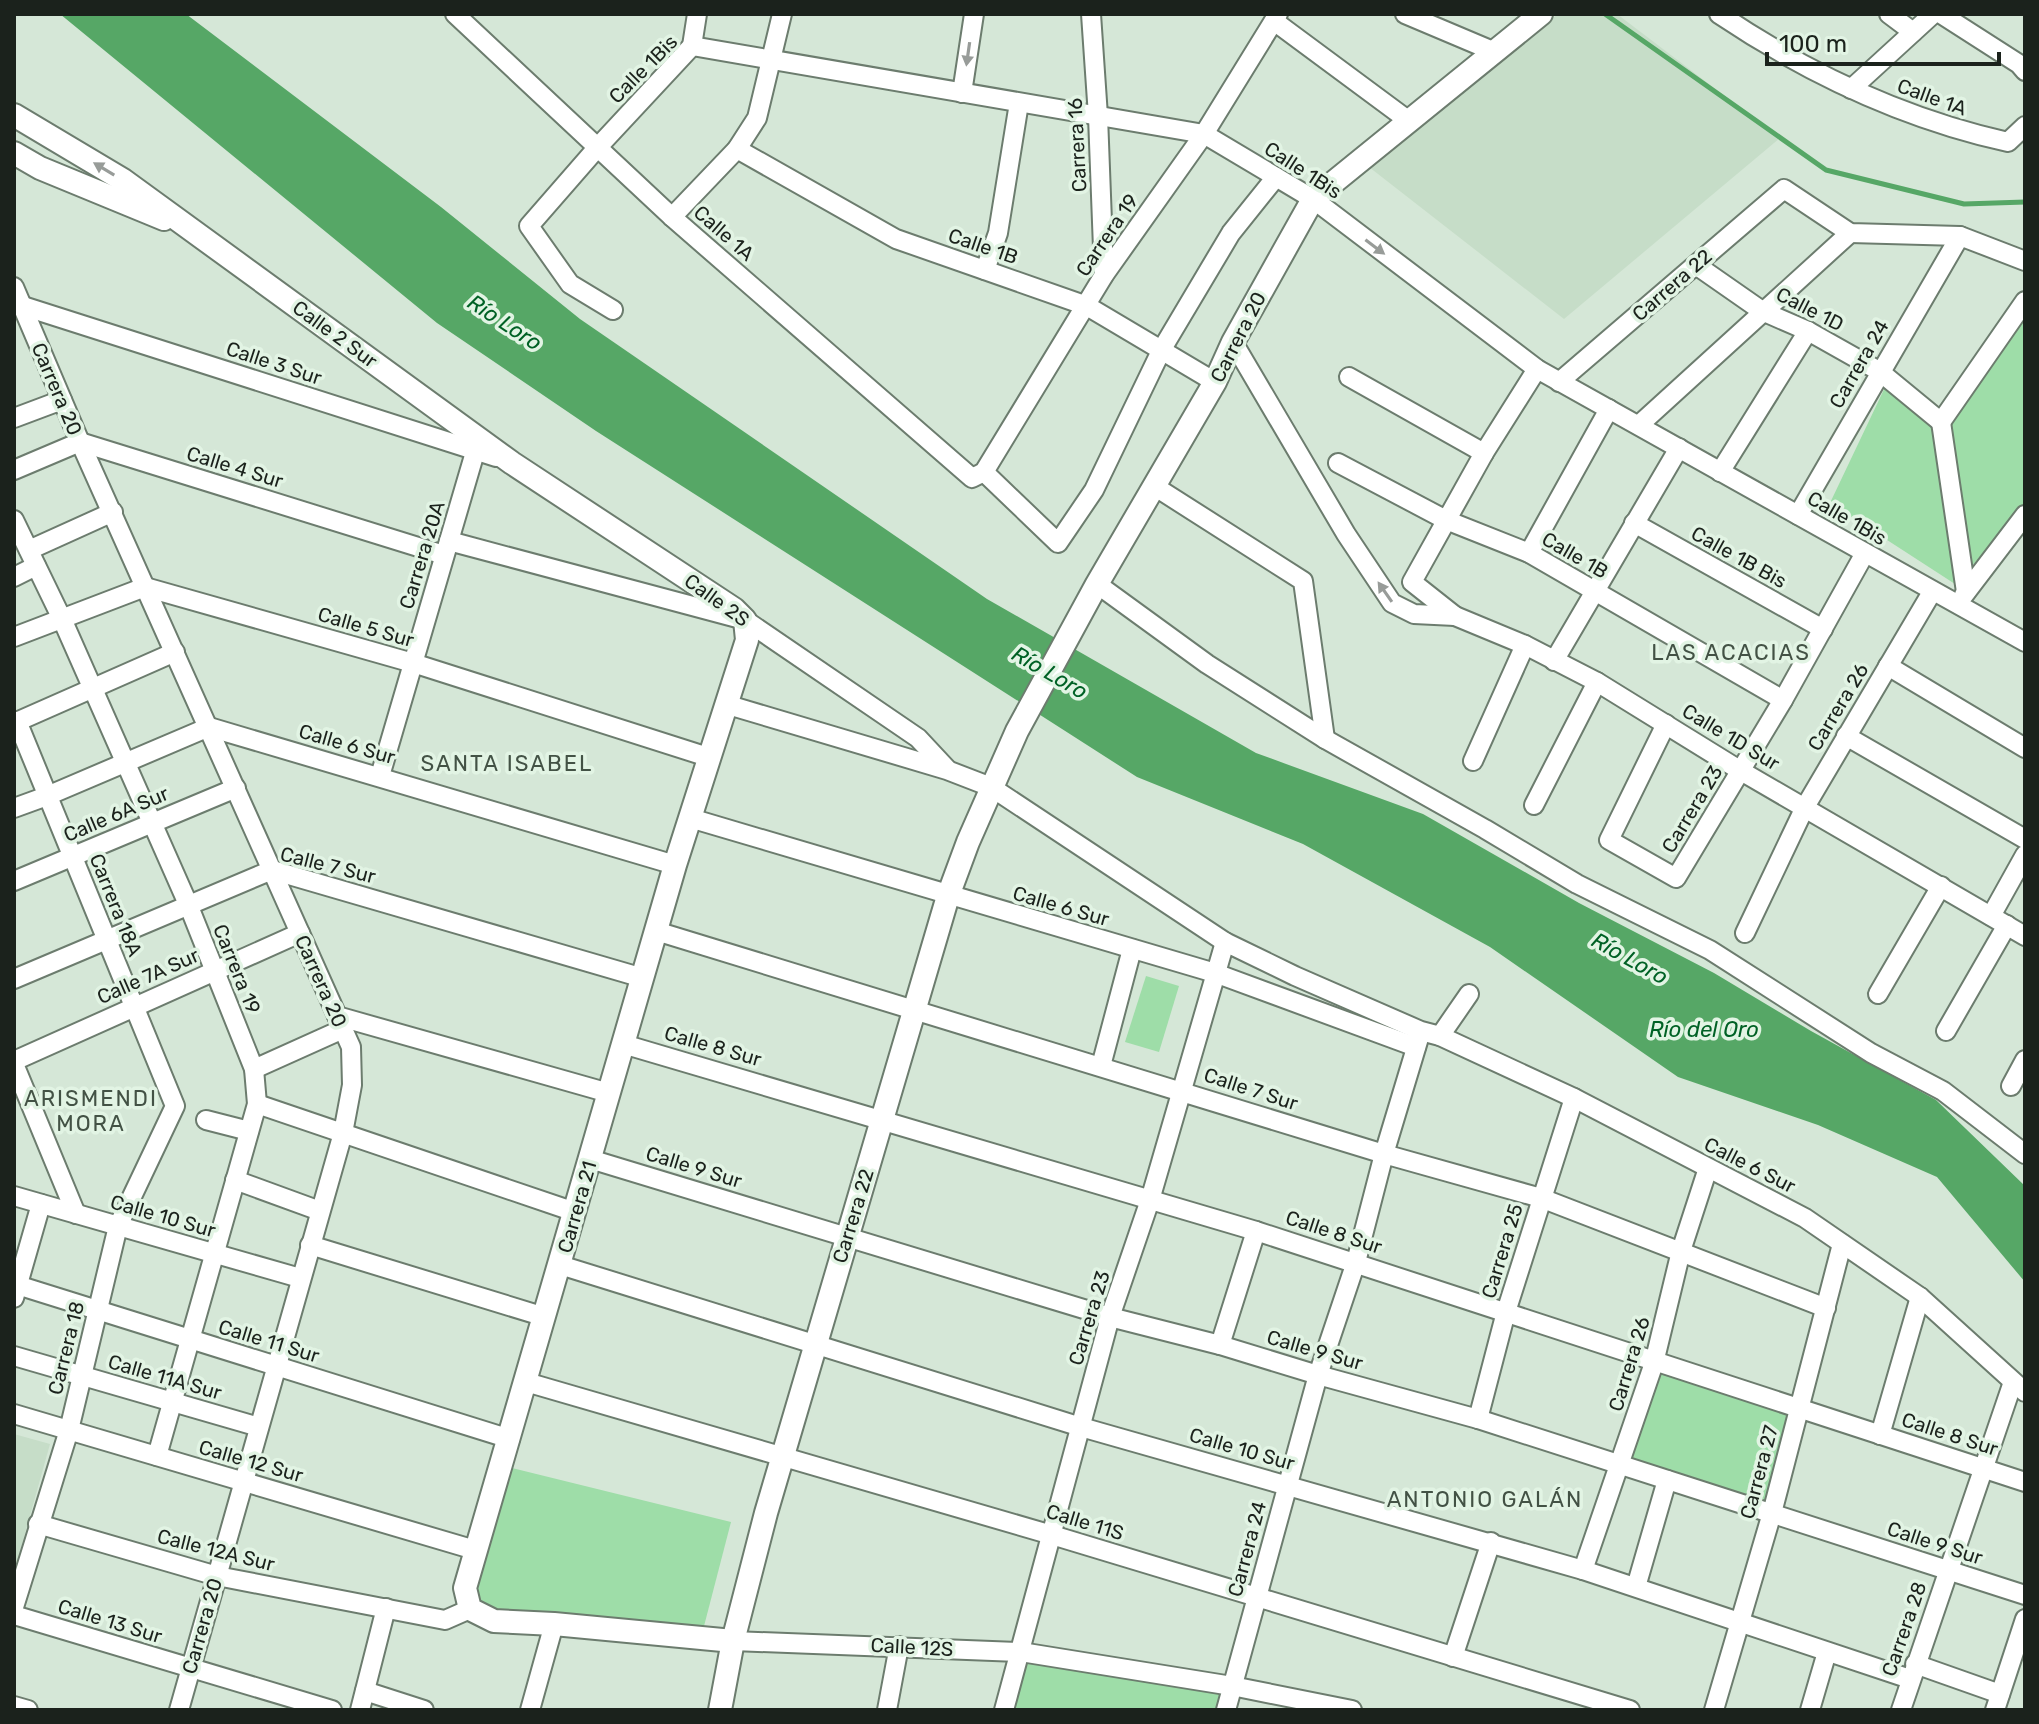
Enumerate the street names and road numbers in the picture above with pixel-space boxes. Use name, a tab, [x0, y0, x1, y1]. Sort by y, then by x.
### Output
street label: Calle 1Bis	[604, 30, 682, 108]
street label: Calle 1A	[1894, 73, 1970, 121]
street label: Carrera 16	[1063, 97, 1091, 193]
street label: Calle 1Bis	[1260, 136, 1346, 204]
street label: Carrera 19	[1071, 189, 1143, 281]
street label: Calle 1A	[689, 200, 759, 266]
street label: Calle 1B	[945, 223, 1021, 269]
street label: Carrera 22	[1627, 244, 1717, 326]
street label: Calle 1D	[1772, 282, 1848, 336]
street label: Carrera 20	[1205, 288, 1271, 386]
street label: Calle 2 Sur	[288, 295, 382, 373]
street label: Carrera 24	[1824, 316, 1894, 412]
street label: Calle 3 Sur	[223, 336, 325, 390]
street label: Carrera 20	[27, 339, 87, 439]
street label: Calle 4 Sur	[184, 441, 286, 493]
street label: Calle 1Bis	[1803, 486, 1891, 550]
street label: Carrera 20A	[394, 498, 450, 612]
street label: Calle 1B Bis	[1687, 521, 1791, 593]
street label: Calle 1B	[1538, 527, 1612, 583]
street label: Calle 2S	[680, 568, 754, 632]
street label: Calle 5 Sur	[315, 602, 417, 652]
street label: Carrera 26	[1803, 659, 1873, 755]
street label: Calle 1D Sur	[1678, 699, 1784, 776]
street label: Calle 6 Sur	[296, 719, 398, 769]
street label: Carrera 23	[1657, 761, 1727, 857]
street label: Calle 6A Sur	[60, 781, 173, 847]
street label: Calle 7 Sur	[278, 842, 379, 889]
street label: Carrera 18A	[85, 850, 147, 960]
street label: Calle 6 Sur	[1010, 881, 1112, 931]
street label: Carrera 19	[208, 921, 266, 1017]
street label: Carrera 20	[290, 931, 352, 1031]
street label: Calle 7A Sur	[93, 943, 203, 1009]
street label: Calle 8 Sur	[662, 1021, 765, 1071]
street label: Calle 7 Sur	[1201, 1063, 1301, 1116]
street label: Calle 6 Sur	[1700, 1132, 1800, 1198]
street label: Calle 9 Sur	[643, 1141, 745, 1193]
street label: Carrera 21	[552, 1158, 602, 1256]
street label: Carrera 22	[827, 1166, 879, 1266]
street label: Calle 10 Sur	[108, 1190, 219, 1243]
street label: Carrera 25	[1476, 1201, 1528, 1301]
street label: Calle 8 Sur	[1283, 1205, 1386, 1259]
street label: Carrera 23	[1063, 1268, 1115, 1368]
street label: Carrera 18	[43, 1299, 89, 1397]
street label: Calle 11 Sur	[216, 1314, 323, 1368]
street label: Carrera 26	[1603, 1314, 1655, 1414]
street label: Calle 9 Sur	[1264, 1325, 1366, 1375]
street label: Calle 11A Sur	[105, 1349, 225, 1405]
street label: Calle 8 Sur	[1899, 1407, 2002, 1461]
street label: Calle 10 Sur	[1187, 1423, 1298, 1476]
street label: Carrera 27	[1735, 1423, 1783, 1521]
street label: Calle 12 Sur	[196, 1435, 306, 1487]
street label: Calle 11S	[1043, 1499, 1127, 1545]
street label: Carrera 24	[1223, 1499, 1271, 1599]
street label: Calle 9 Sur	[1884, 1516, 1986, 1570]
street label: Calle 12A Sur	[155, 1524, 278, 1576]
street label: Carrera 20	[177, 1575, 227, 1677]
street label: Carrera 28	[1877, 1579, 1931, 1679]
street label: Calle 13 Sur	[55, 1594, 165, 1648]
street label: Calle 12S	[870, 1633, 954, 1661]

